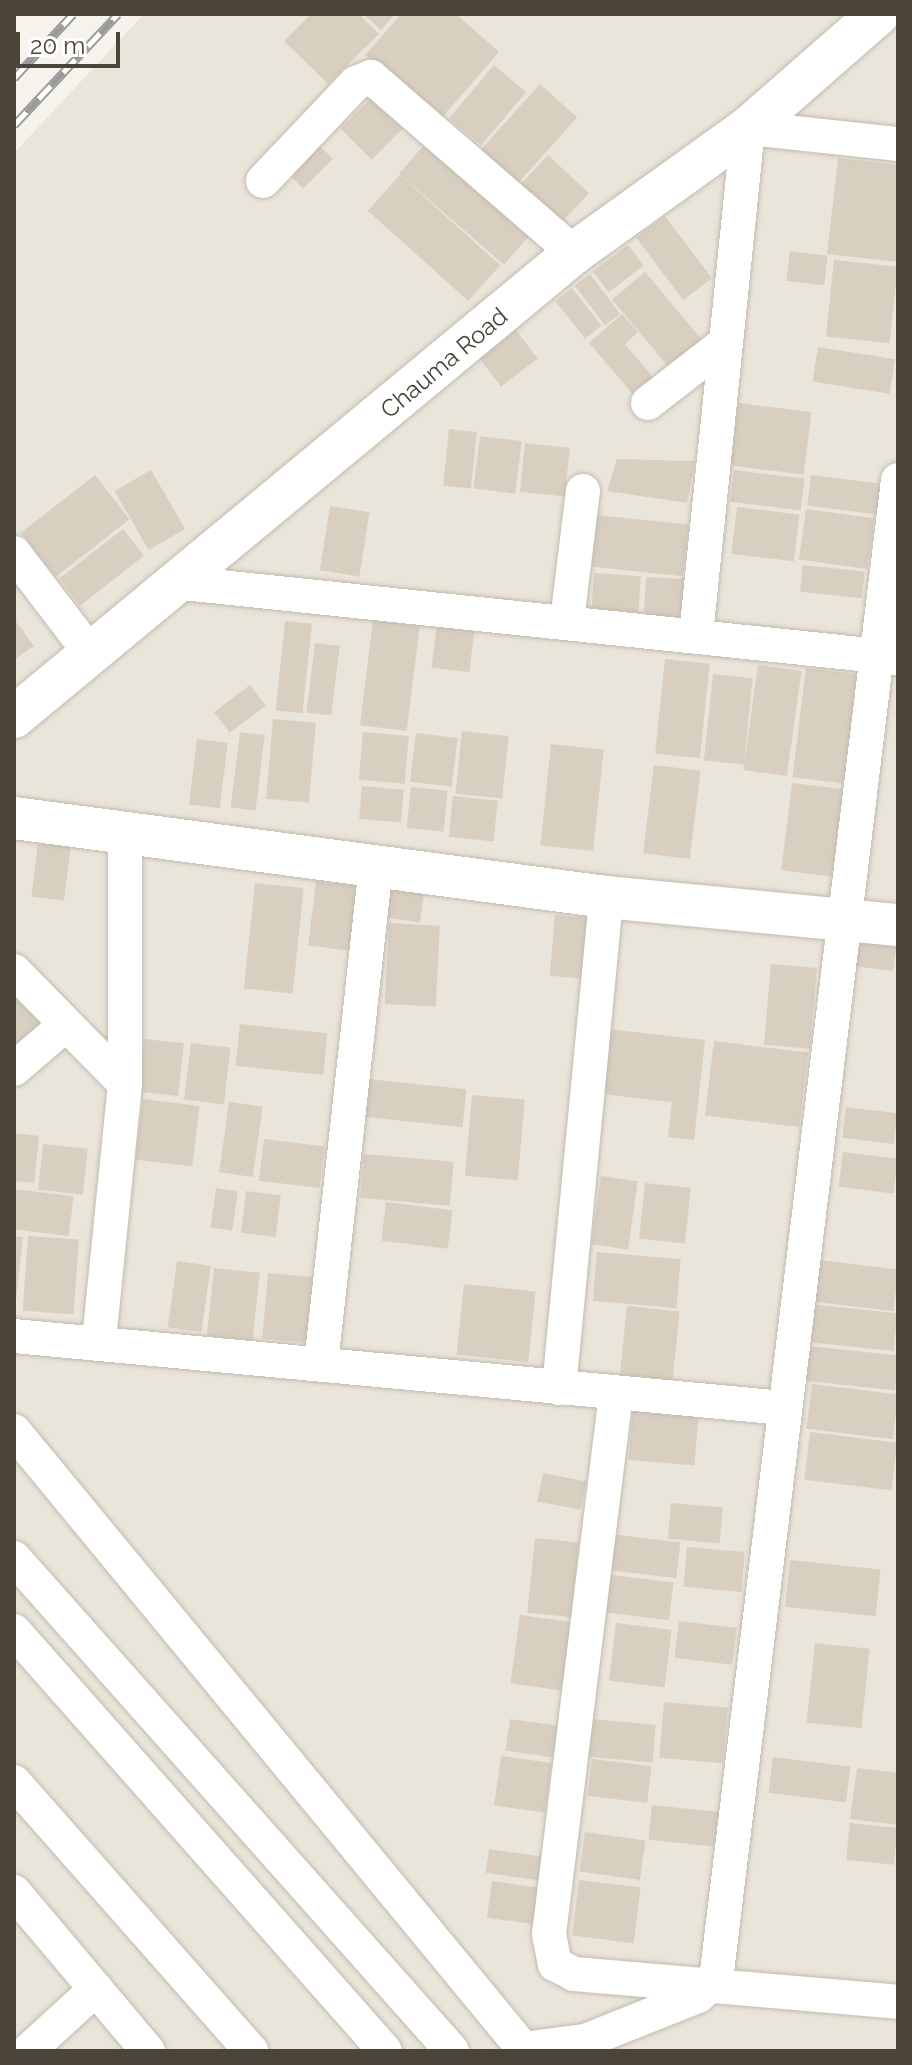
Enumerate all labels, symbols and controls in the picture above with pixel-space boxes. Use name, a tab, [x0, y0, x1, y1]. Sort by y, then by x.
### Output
scale bar	[20, 16, 124, 66]
text: 20 m	[30, 31, 85, 60]
street label: Chauma Road	[375, 302, 513, 424]

